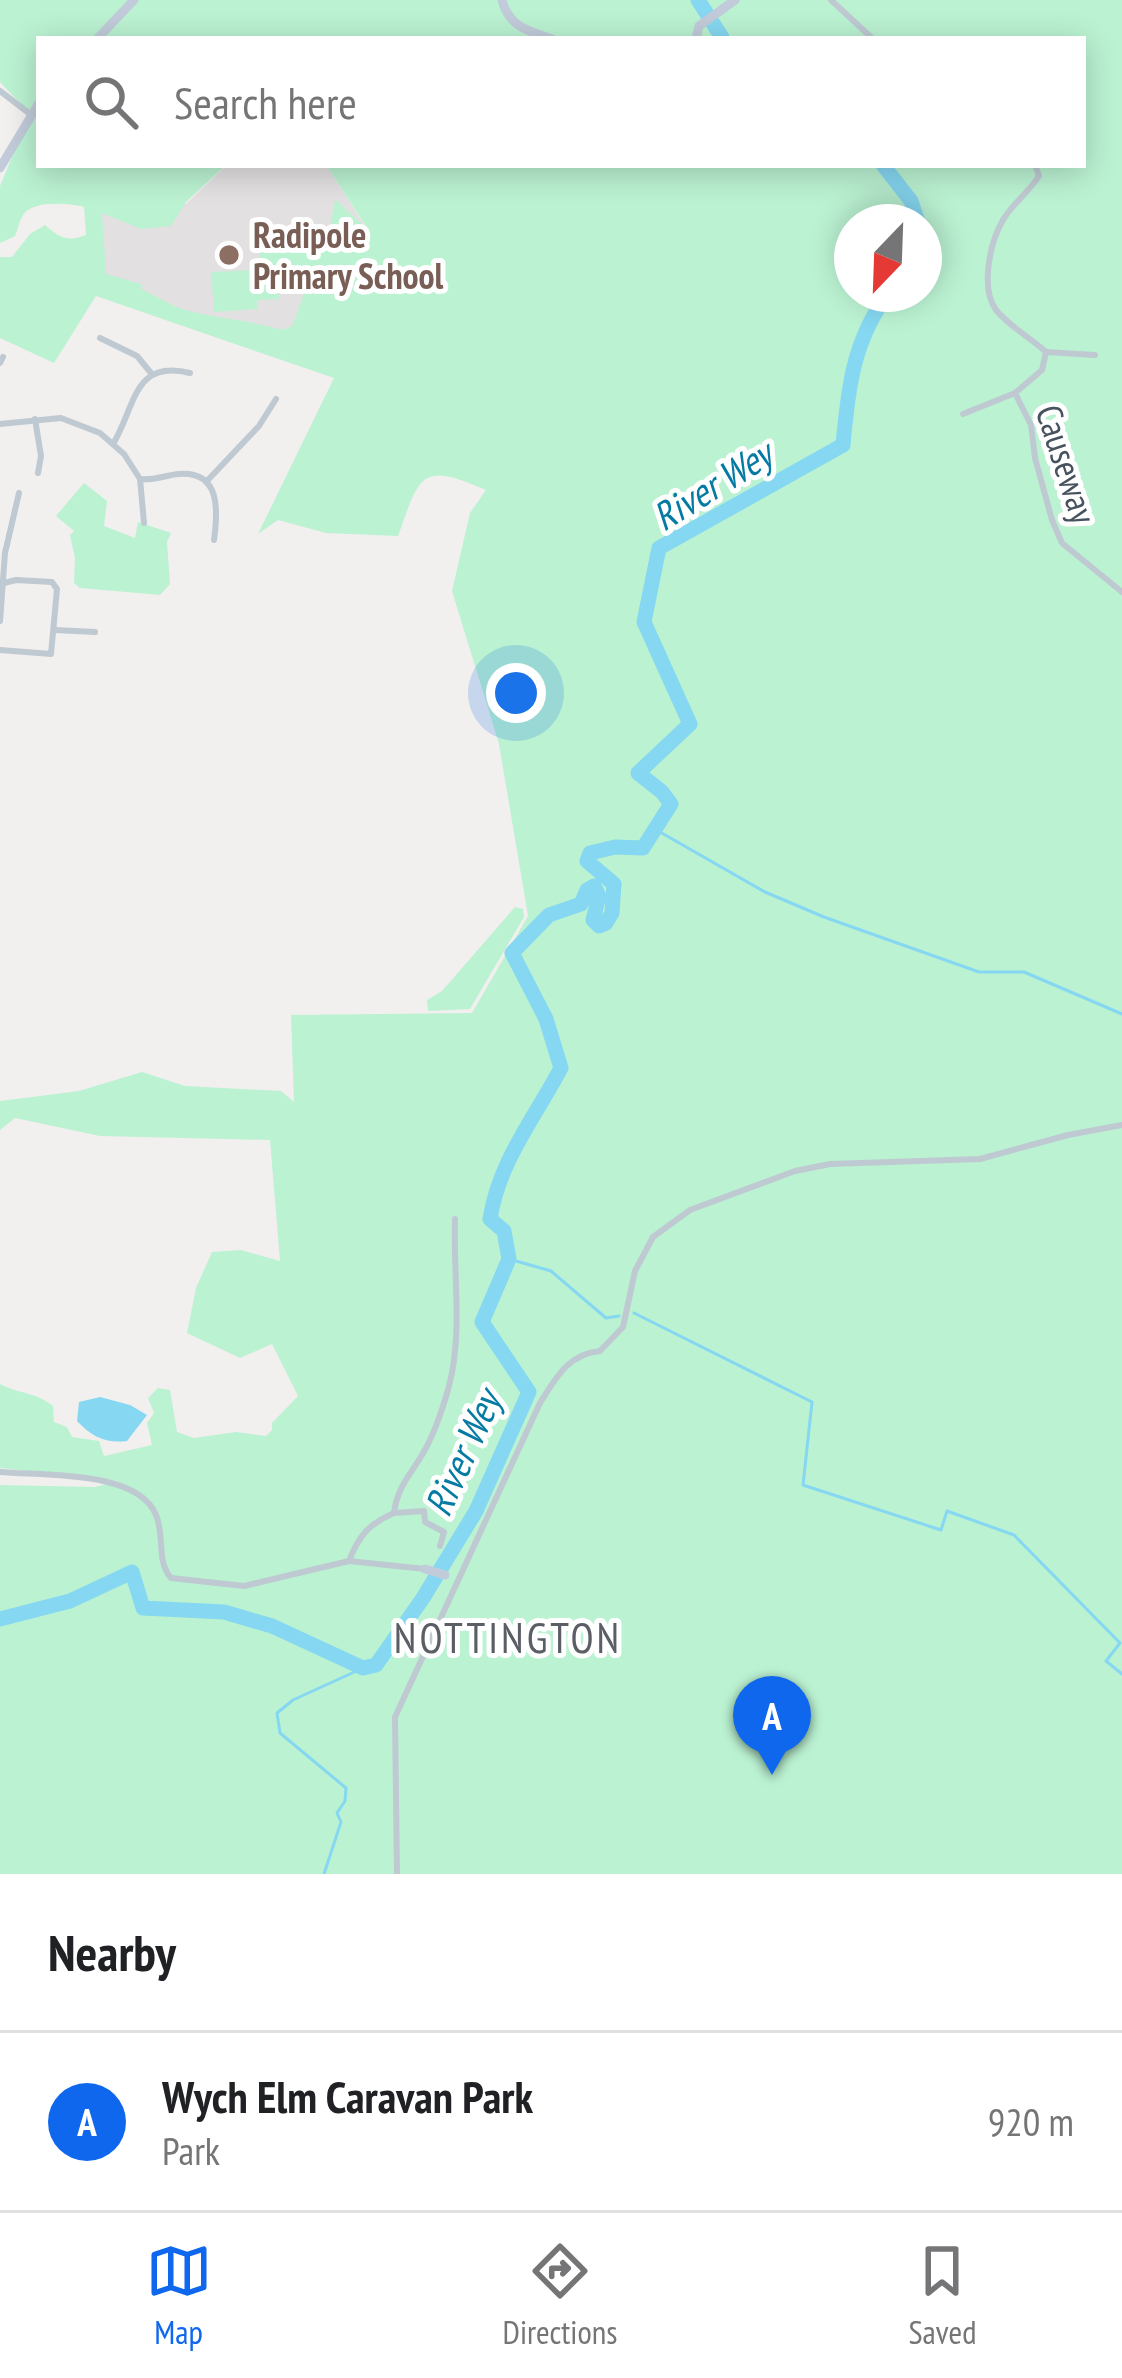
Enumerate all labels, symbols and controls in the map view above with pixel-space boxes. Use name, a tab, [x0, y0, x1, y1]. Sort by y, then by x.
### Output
search box	[36, 36, 1086, 168]
icon: search	[78, 69, 144, 135]
text: Search here	[174, 73, 357, 131]
north arrow	[834, 204, 942, 312]
place label: Radipole Primary School	[253, 211, 444, 299]
marker: Radipole Primary School	[216, 242, 242, 268]
street label: Causeway	[1026, 399, 1108, 530]
water label: River Wey	[643, 426, 786, 542]
your location	[486, 663, 546, 723]
water label: River Wey	[412, 1378, 514, 1524]
district label: NOTTINGTON	[394, 1610, 622, 1665]
pin: A	[733, 1676, 811, 1775]
text: Nearby	[48, 1919, 176, 1985]
text: Wych Elm Caravan Park	[162, 2067, 533, 2125]
text: A	[77, 2096, 97, 2147]
text: 920 m	[988, 2096, 1074, 2147]
text: Park	[162, 2125, 220, 2176]
tab: Map	[146, 2238, 212, 2353]
tab: Directions	[503, 2238, 617, 2353]
tab: Saved	[908, 2238, 976, 2353]

